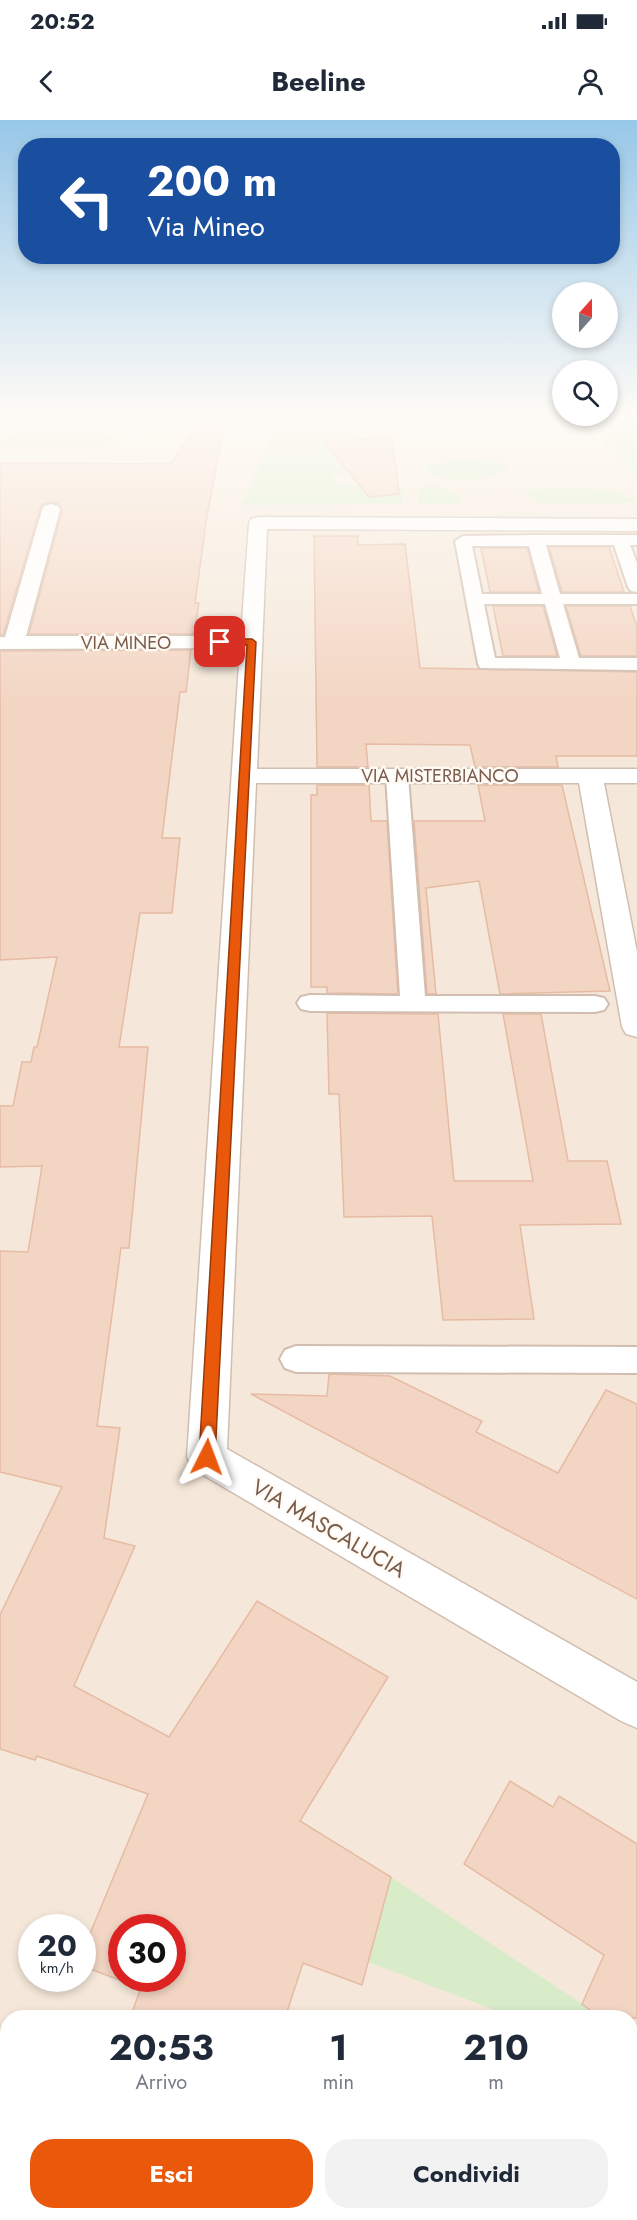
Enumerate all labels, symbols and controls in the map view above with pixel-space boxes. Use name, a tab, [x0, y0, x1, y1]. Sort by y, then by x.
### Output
text: 20:52	[30, 5, 95, 37]
text: Beeline	[271, 62, 366, 101]
icon: back	[30, 65, 63, 98]
icon: person	[574, 65, 607, 98]
text: 200 m	[147, 151, 277, 212]
icon: left	[48, 162, 126, 240]
text: Via Mineo	[147, 207, 265, 246]
north arrow	[552, 282, 618, 348]
map controls	[552, 282, 618, 426]
button: search	[552, 360, 618, 426]
pin	[194, 616, 245, 667]
icon: arrive	[203, 625, 236, 658]
street label: VIA MINEO	[81, 630, 171, 656]
street label: VIA MISTERBIANCO	[361, 763, 519, 789]
position arrow	[175, 1425, 239, 1489]
street label: VIA MASCALUCIA	[246, 1471, 412, 1585]
speed limit sign: 30	[108, 1914, 186, 1992]
text: 20	[37, 1924, 77, 1967]
text: km/h	[40, 1957, 74, 1979]
text: 20:53	[109, 2021, 214, 2073]
text: 1	[329, 2021, 348, 2073]
text: 210	[463, 2021, 529, 2073]
text: Arrivo	[136, 2068, 187, 2097]
text: min	[323, 2068, 354, 2097]
text: m	[488, 2068, 504, 2097]
button: Esci	[30, 2139, 313, 2208]
button: Condividi	[325, 2139, 608, 2208]

